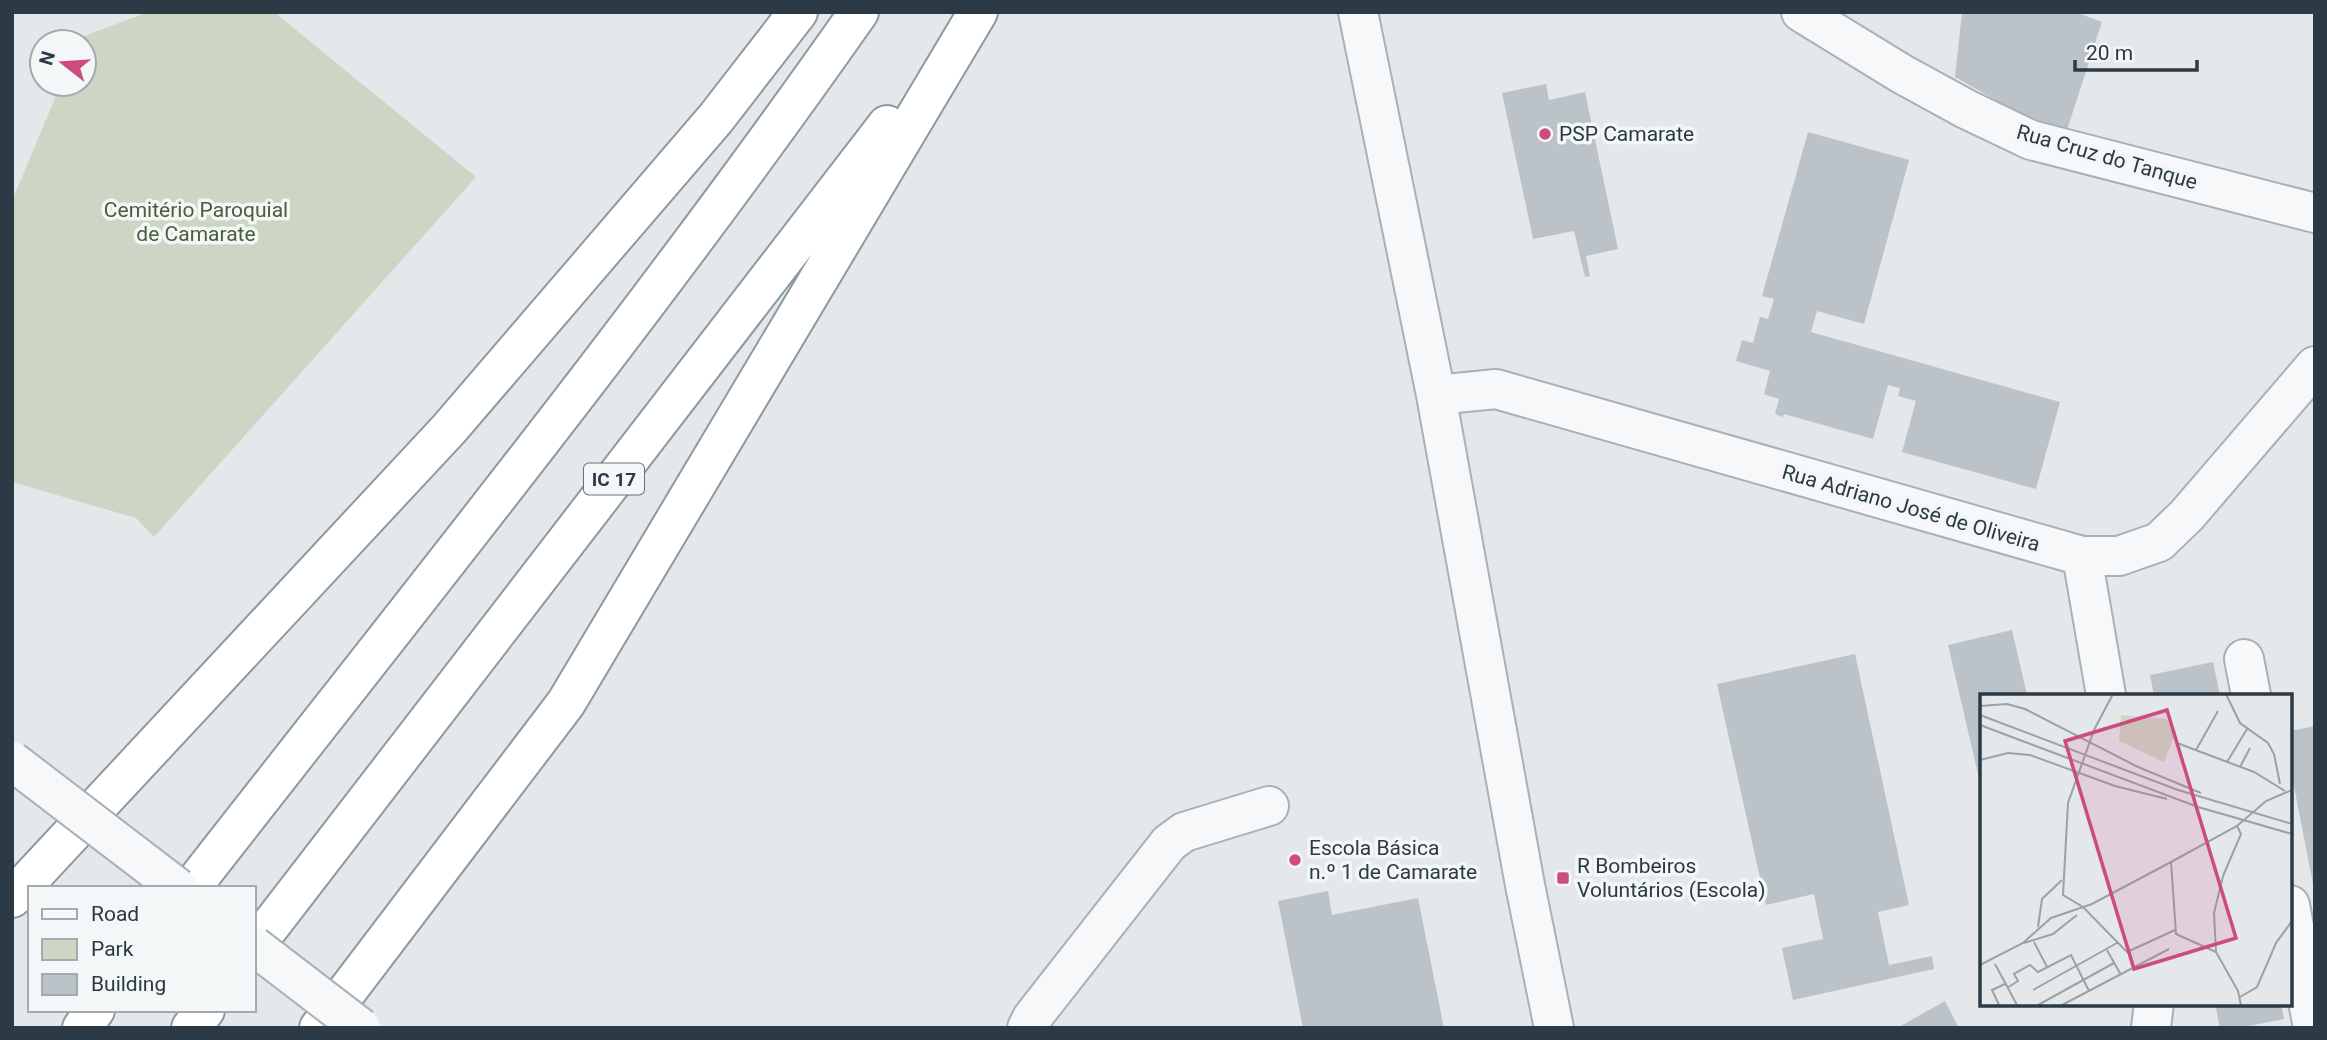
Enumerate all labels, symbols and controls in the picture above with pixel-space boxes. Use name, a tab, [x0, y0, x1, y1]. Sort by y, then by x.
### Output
north arrow	[28, 28, 98, 98]
scale bar	[2075, 28, 2198, 72]
text: 20 m	[2086, 41, 2133, 65]
text: N	[34, 48, 60, 68]
street label: Rua Cruz do Tanque	[2014, 120, 2200, 194]
place label: PSP Camarate	[1559, 122, 1694, 146]
marker: PSP Camarate	[1537, 126, 1553, 142]
park label: Cemitério Paroquial de Camarate	[104, 198, 288, 246]
street label: Rua Adriano José de Oliveira	[1779, 460, 2043, 556]
road number: IC 17	[584, 464, 644, 494]
inset map	[1980, 694, 2292, 1005]
place label: Escola Básica n.º 1 de Camarate	[1309, 836, 1477, 884]
marker: Escola Básica n.º 1 de Camarate	[1287, 852, 1303, 868]
place label: R Bombeiros Voluntários (Escola)	[1577, 854, 1765, 902]
marker: R Bombeiros Voluntários (Escola)	[1555, 870, 1571, 886]
legend	[28, 886, 256, 1012]
text: Road	[91, 902, 139, 926]
text: Park	[91, 937, 134, 961]
text: Building	[91, 972, 166, 996]

